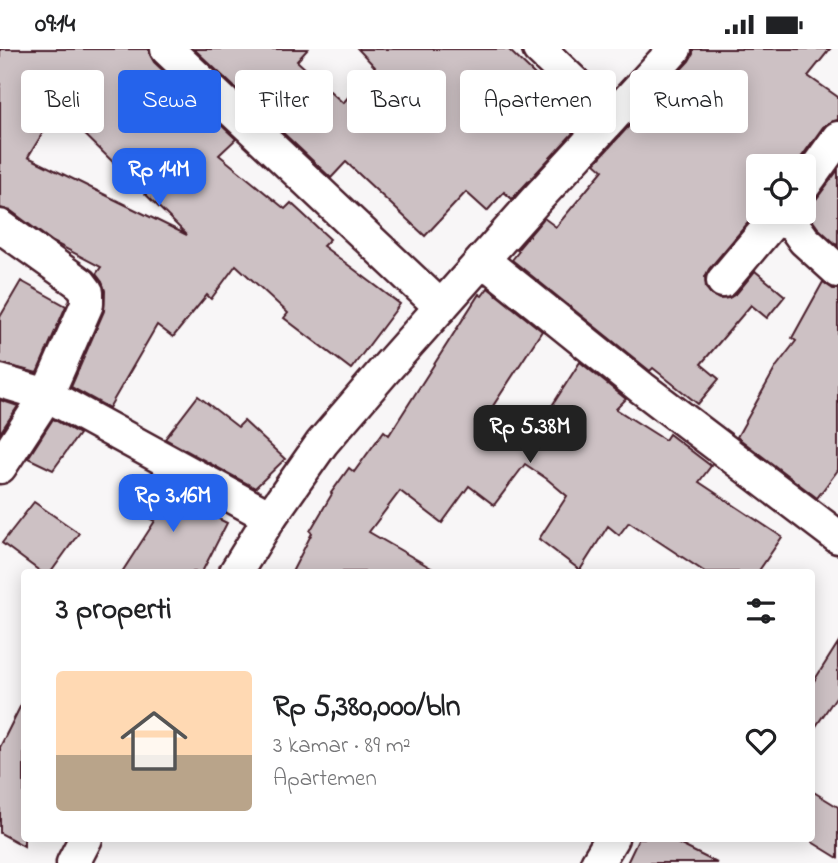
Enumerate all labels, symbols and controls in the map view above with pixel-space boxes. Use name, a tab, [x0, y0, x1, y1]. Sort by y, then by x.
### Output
text: 09:14	[35, 6, 75, 44]
chip: Beli	[21, 70, 104, 133]
chip: Sewa	[118, 70, 221, 133]
chip: Filter	[235, 70, 333, 133]
chip: Baru	[347, 70, 446, 133]
chip: Apartemen	[460, 70, 616, 133]
chip: Rumah	[630, 70, 748, 133]
pin: Rp 14M	[102, 149, 216, 208]
text: Rp 14M	[128, 154, 190, 187]
map controls	[746, 154, 816, 224]
button: locate	[746, 154, 816, 224]
pin: Rp 5.38M	[458, 405, 602, 465]
text: Rp 5.38M	[490, 411, 570, 444]
pin: Rp 3.16M	[101, 475, 245, 534]
text: Rp 3.16M	[135, 480, 211, 513]
text: 3 properti	[56, 589, 172, 633]
icon: filters	[742, 592, 780, 630]
text: Rp 5,380,000/bln	[273, 686, 460, 730]
icon: home	[112, 699, 196, 783]
icon: heart	[742, 722, 780, 760]
text: 3 kamar · 89 m²	[273, 730, 411, 763]
text: Apartemen	[273, 763, 377, 796]

